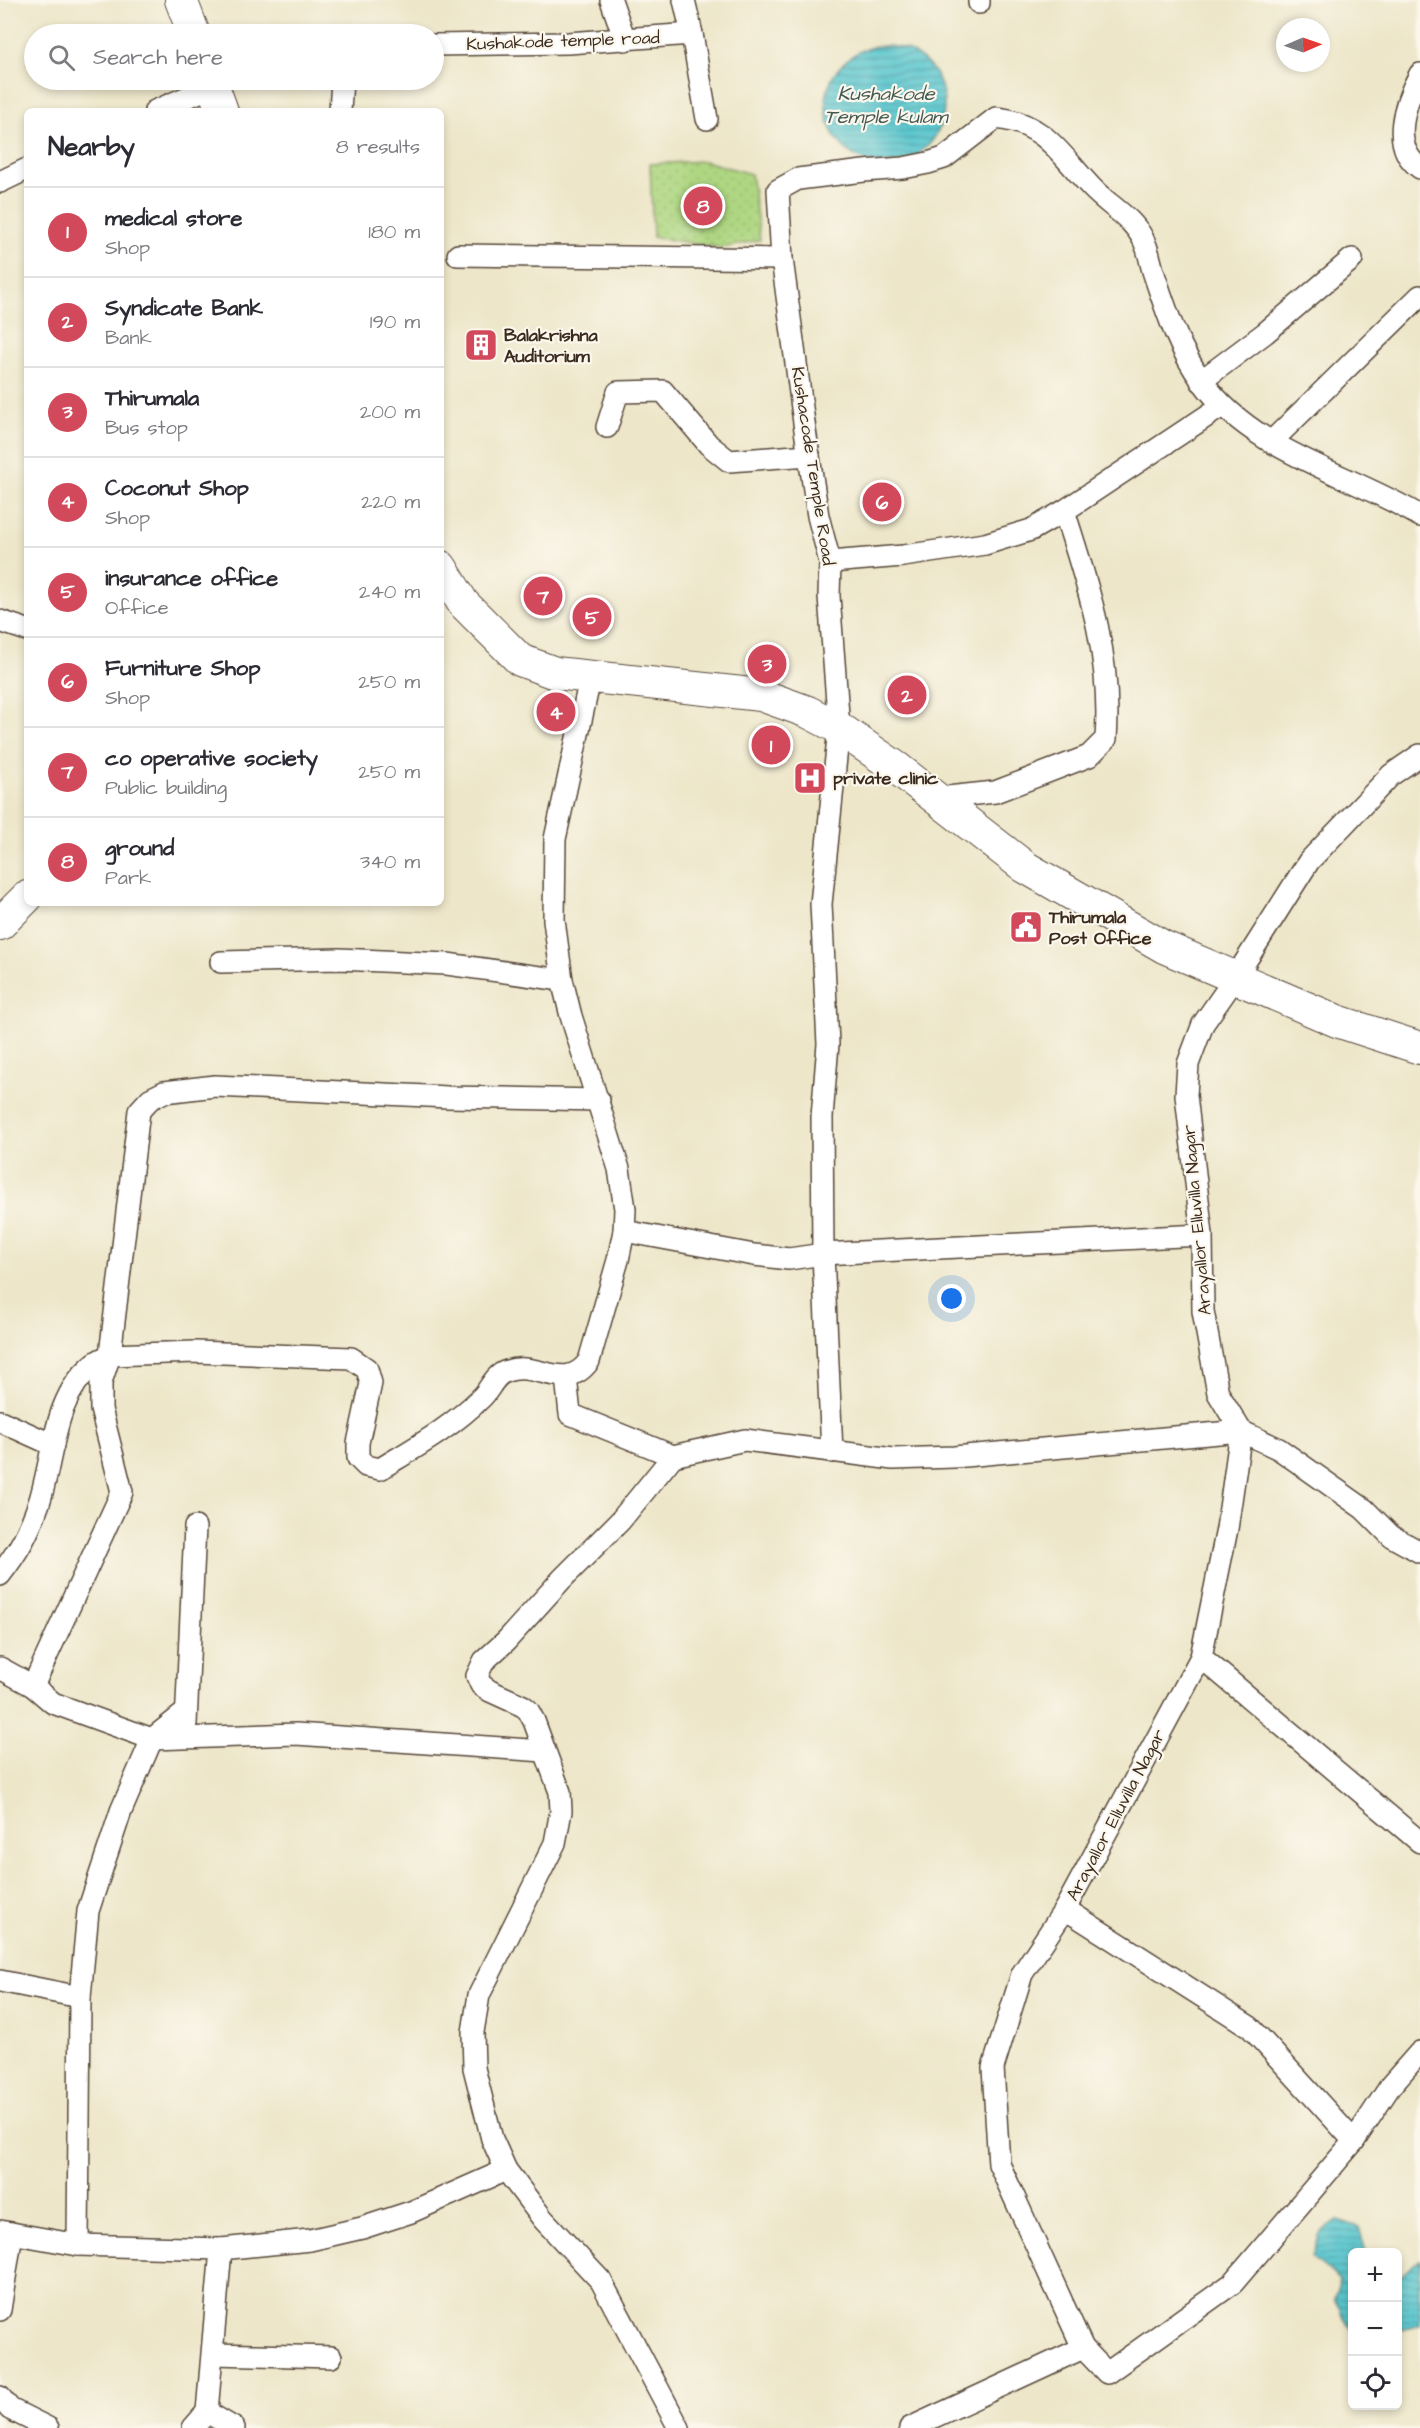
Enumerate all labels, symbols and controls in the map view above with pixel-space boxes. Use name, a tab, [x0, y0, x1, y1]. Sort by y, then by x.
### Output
north arrow	[1276, 18, 1330, 72]
search box	[24, 24, 444, 90]
street label: Kushakode temple road	[466, 25, 660, 57]
icon: search	[45, 41, 78, 74]
text: Search here	[93, 42, 223, 73]
water label: Kushakode Temple kulam	[824, 80, 950, 131]
text: Nearby	[48, 129, 135, 165]
text: 8 results	[336, 133, 420, 161]
pin: 8	[684, 184, 722, 228]
text: medical store	[105, 203, 242, 234]
text: 1	[66, 218, 69, 246]
text: 180 m	[368, 218, 420, 246]
text: Shop	[105, 234, 150, 262]
text: Syndicate Bank	[105, 293, 263, 324]
text: 2	[62, 308, 73, 336]
text: 190 m	[370, 308, 420, 336]
place label: Balakrishna Auditorium	[504, 323, 599, 369]
text: Bank	[105, 324, 152, 352]
building icon: Balakrishna Auditorium	[463, 327, 499, 363]
street label: Kushacode Temple Road	[785, 365, 841, 567]
text: Thirumala	[105, 383, 199, 414]
text: 3	[62, 398, 73, 426]
text: 200 m	[360, 398, 420, 426]
text: Bus stop	[105, 414, 188, 442]
text: Coconut Shop	[105, 473, 249, 504]
pin: 6	[862, 480, 902, 524]
text: 4	[61, 488, 74, 516]
text: 220 m	[361, 488, 420, 516]
text: Shop	[105, 504, 150, 532]
text: insurance office	[105, 563, 278, 594]
pin: 7	[524, 574, 562, 618]
text: 5	[60, 578, 75, 606]
text: 240 m	[359, 578, 420, 606]
text: Office	[105, 594, 169, 622]
pin: 5	[572, 594, 612, 640]
pin: 3	[748, 642, 786, 686]
text: Furniture Shop	[105, 653, 260, 684]
text: 6	[61, 668, 74, 696]
text: 250 m	[358, 668, 420, 696]
pin: 2	[888, 672, 926, 718]
text: Shop	[105, 684, 150, 712]
pin: 4	[536, 690, 576, 734]
pin: 1	[752, 722, 790, 768]
text: co operative society	[105, 743, 318, 774]
text: 7	[61, 758, 74, 786]
text: 250 m	[358, 758, 420, 786]
hospital icon: private clinic	[792, 760, 828, 796]
place label: private clinic	[833, 766, 939, 791]
text: Public building	[105, 774, 227, 802]
text: ground	[105, 833, 174, 864]
text: 8	[61, 848, 74, 876]
text: 340 m	[360, 848, 420, 876]
text: Park	[105, 864, 151, 892]
place label: Thirumala Post Office	[1048, 905, 1152, 951]
public building icon: Thirumala Post Office	[1008, 909, 1044, 945]
street label: Arayallor Elluvilla Nagar	[1176, 1124, 1219, 1316]
your location	[937, 1284, 966, 1313]
street label: Arayallor Elluvilla Nagar	[1060, 1725, 1173, 1906]
map controls	[1348, 2248, 1402, 2410]
button: +	[1348, 2248, 1402, 2302]
button: −	[1348, 2302, 1402, 2356]
button: locate	[1348, 2356, 1402, 2410]

